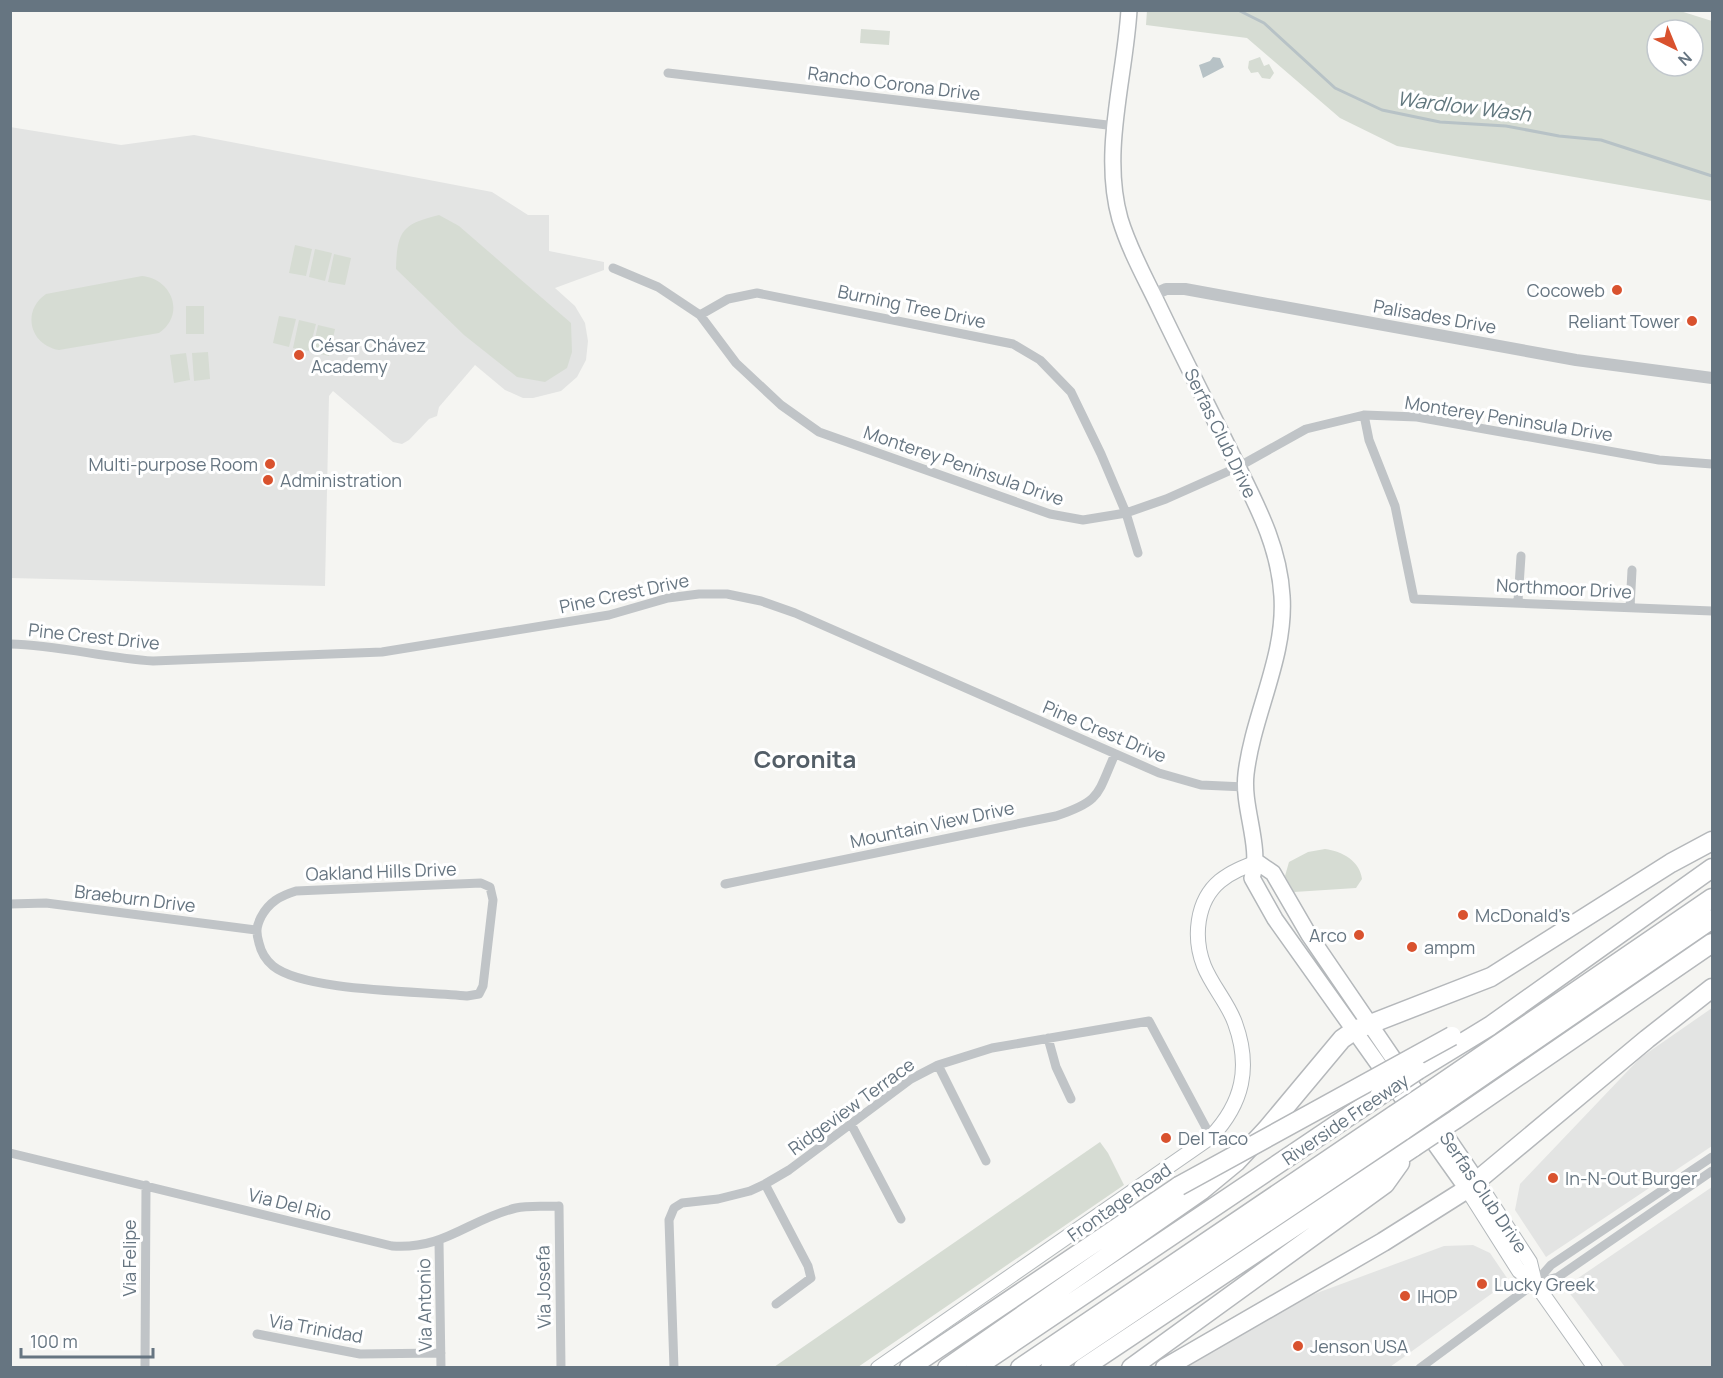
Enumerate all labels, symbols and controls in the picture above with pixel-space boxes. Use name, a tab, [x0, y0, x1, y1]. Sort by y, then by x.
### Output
north arrow	[1645, 18, 1705, 78]
text: N	[1674, 47, 1697, 71]
street label: Rancho Corona Drive	[806, 61, 982, 105]
water label: Wardlow Wash	[1396, 84, 1534, 128]
place label: Cocoweb	[1527, 278, 1605, 302]
street label: Burning Tree Drive	[836, 279, 988, 333]
marker: Cocoweb	[1610, 283, 1624, 297]
street label: Palisades Drive	[1372, 293, 1498, 339]
place label: Reliant Tower	[1568, 309, 1681, 333]
marker: Reliant Tower	[1685, 314, 1699, 328]
place label: César Chávez Academy	[311, 333, 426, 378]
marker: César Chávez Academy	[292, 348, 306, 362]
street label: Serfas Club Drive	[1179, 364, 1263, 502]
street label: Monterey Peninsula Drive	[1403, 390, 1615, 446]
street label: Monterey Peninsula Drive	[861, 419, 1067, 511]
place label: Multi-purpose Room	[88, 452, 258, 476]
marker: Multi-purpose Room	[263, 457, 277, 471]
place label: Administration	[280, 468, 402, 492]
marker: Administration	[261, 473, 275, 487]
street label: Pine Crest Drive	[557, 568, 691, 618]
street label: Northmoor Drive	[1495, 572, 1633, 604]
street label: Pine Crest Drive	[27, 617, 161, 655]
street label: Pine Crest Drive	[1040, 694, 1170, 768]
district label: Coronita	[754, 742, 856, 775]
street label: Mountain View Drive	[848, 795, 1016, 853]
street label: Oakland Hills Drive	[305, 856, 457, 886]
street label: Braeburn Drive	[73, 879, 197, 917]
place label: McDonald's	[1475, 903, 1570, 927]
marker: McDonald's	[1456, 908, 1470, 922]
place label: Arco	[1309, 923, 1347, 947]
marker: Arco	[1352, 928, 1366, 942]
place label: ampm	[1424, 935, 1475, 959]
marker: ampm	[1405, 940, 1419, 954]
street label: Ridgeview Terrace	[783, 1052, 919, 1160]
street label: Riverside Freeway	[1277, 1067, 1413, 1170]
place label: Del Taco	[1178, 1126, 1248, 1150]
street label: Serfas Club Drive	[1435, 1127, 1533, 1257]
marker: Del Taco	[1159, 1131, 1173, 1145]
street label: Frontage Road	[1062, 1157, 1176, 1247]
place label: In-N-Out Burger	[1565, 1166, 1698, 1190]
marker: In-N-Out Burger	[1546, 1171, 1560, 1185]
street label: Via Del Rio	[246, 1182, 334, 1226]
street label: Via Felipe	[117, 1219, 141, 1297]
street label: Via Josefa	[530, 1245, 556, 1329]
street label: Via Antonio	[411, 1258, 437, 1352]
place label: Lucky Greek	[1494, 1272, 1596, 1296]
marker: Lucky Greek	[1475, 1277, 1489, 1291]
place label: IHOP	[1417, 1284, 1458, 1308]
marker: IHOP	[1398, 1289, 1412, 1303]
street label: Via Trinidad	[267, 1308, 365, 1348]
scale bar	[21, 1321, 153, 1359]
text: 100 m	[30, 1329, 78, 1353]
place label: Jenson USA	[1310, 1334, 1409, 1358]
marker: Jenson USA	[1291, 1339, 1305, 1353]

